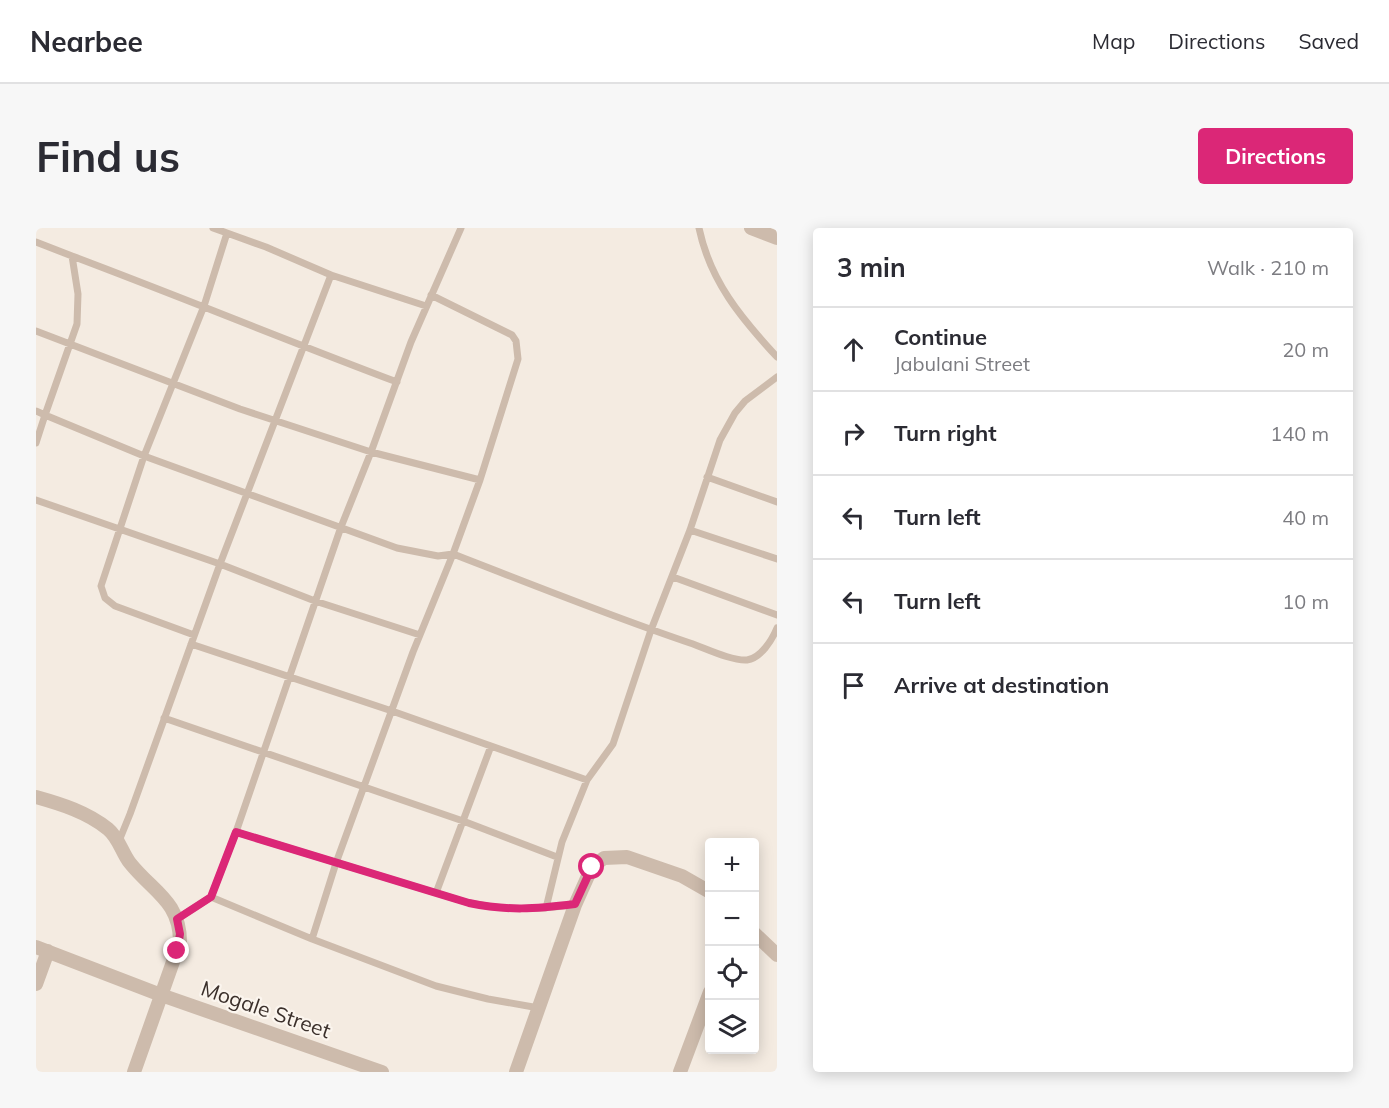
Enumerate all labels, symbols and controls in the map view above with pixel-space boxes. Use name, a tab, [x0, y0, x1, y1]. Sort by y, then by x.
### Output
text: Nearbee	[30, 24, 143, 59]
text: Map	[1092, 28, 1135, 54]
text: Directions	[1168, 28, 1265, 54]
text: Saved	[1298, 28, 1359, 54]
button: Directions	[1198, 128, 1353, 184]
text: Find us	[36, 130, 180, 183]
text: 3 min	[837, 251, 906, 284]
text: Walk · 210 m	[1207, 255, 1329, 280]
text: Continue	[894, 323, 987, 351]
icon: ahead	[837, 333, 870, 366]
text: 20 m	[1282, 337, 1329, 362]
text: Jabulani Street	[894, 351, 1030, 376]
icon: right	[837, 417, 870, 450]
text: Turn right	[894, 419, 997, 447]
text: 140 m	[1270, 421, 1329, 446]
icon: left	[837, 501, 870, 534]
text: Turn left	[894, 503, 981, 531]
text: 40 m	[1282, 505, 1329, 530]
icon: left	[837, 585, 870, 618]
text: Turn left	[894, 587, 981, 615]
text: 10 m	[1282, 589, 1329, 614]
icon: arrive	[837, 669, 870, 702]
text: Arrive at destination	[894, 671, 1109, 699]
map controls	[705, 838, 759, 1054]
button: +	[705, 838, 759, 892]
route start	[578, 853, 604, 879]
button: −	[705, 892, 759, 946]
route end	[163, 937, 189, 963]
button: locate	[705, 946, 759, 1000]
street label: Mogale Street	[198, 975, 334, 1043]
button: layers	[705, 1000, 759, 1054]

